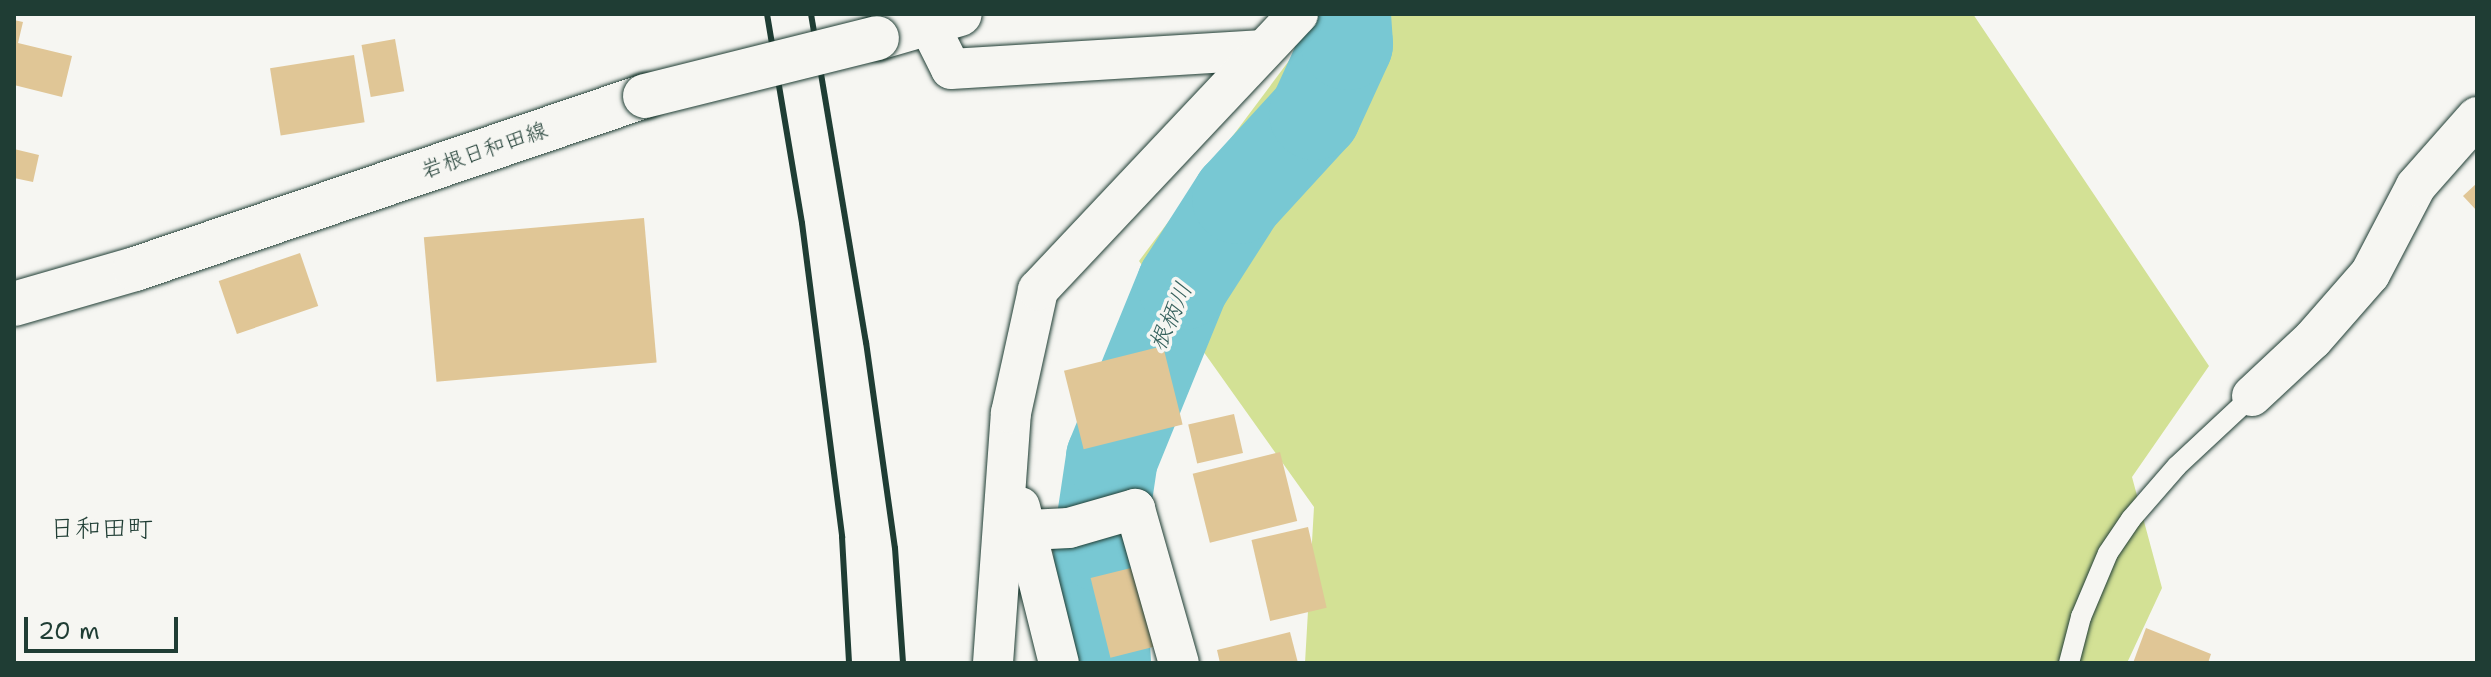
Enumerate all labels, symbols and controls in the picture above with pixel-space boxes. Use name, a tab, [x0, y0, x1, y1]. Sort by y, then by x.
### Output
street label: 岩根日和田線	[417, 116, 551, 184]
water label: 根柄川	[1143, 278, 1199, 356]
district label: 日和田町	[49, 512, 153, 544]
scale bar	[28, 601, 182, 651]
text: 20 m	[38, 615, 100, 647]

